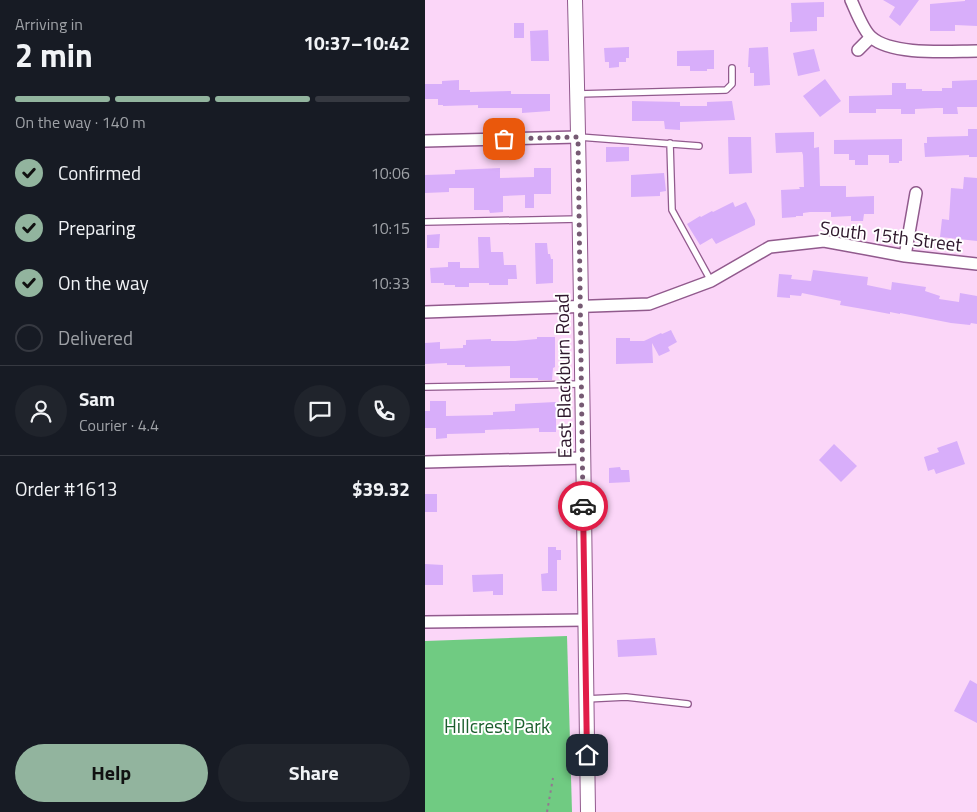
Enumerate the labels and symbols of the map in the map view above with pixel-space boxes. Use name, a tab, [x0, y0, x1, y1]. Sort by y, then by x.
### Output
pin	[483, 118, 525, 160]
street label: South 15th Street	[818, 212, 964, 259]
street label: East Blackburn Road	[547, 293, 578, 459]
courier	[558, 481, 608, 531]
park label: Hillcrest Park	[444, 711, 550, 740]
pin	[566, 734, 608, 776]

